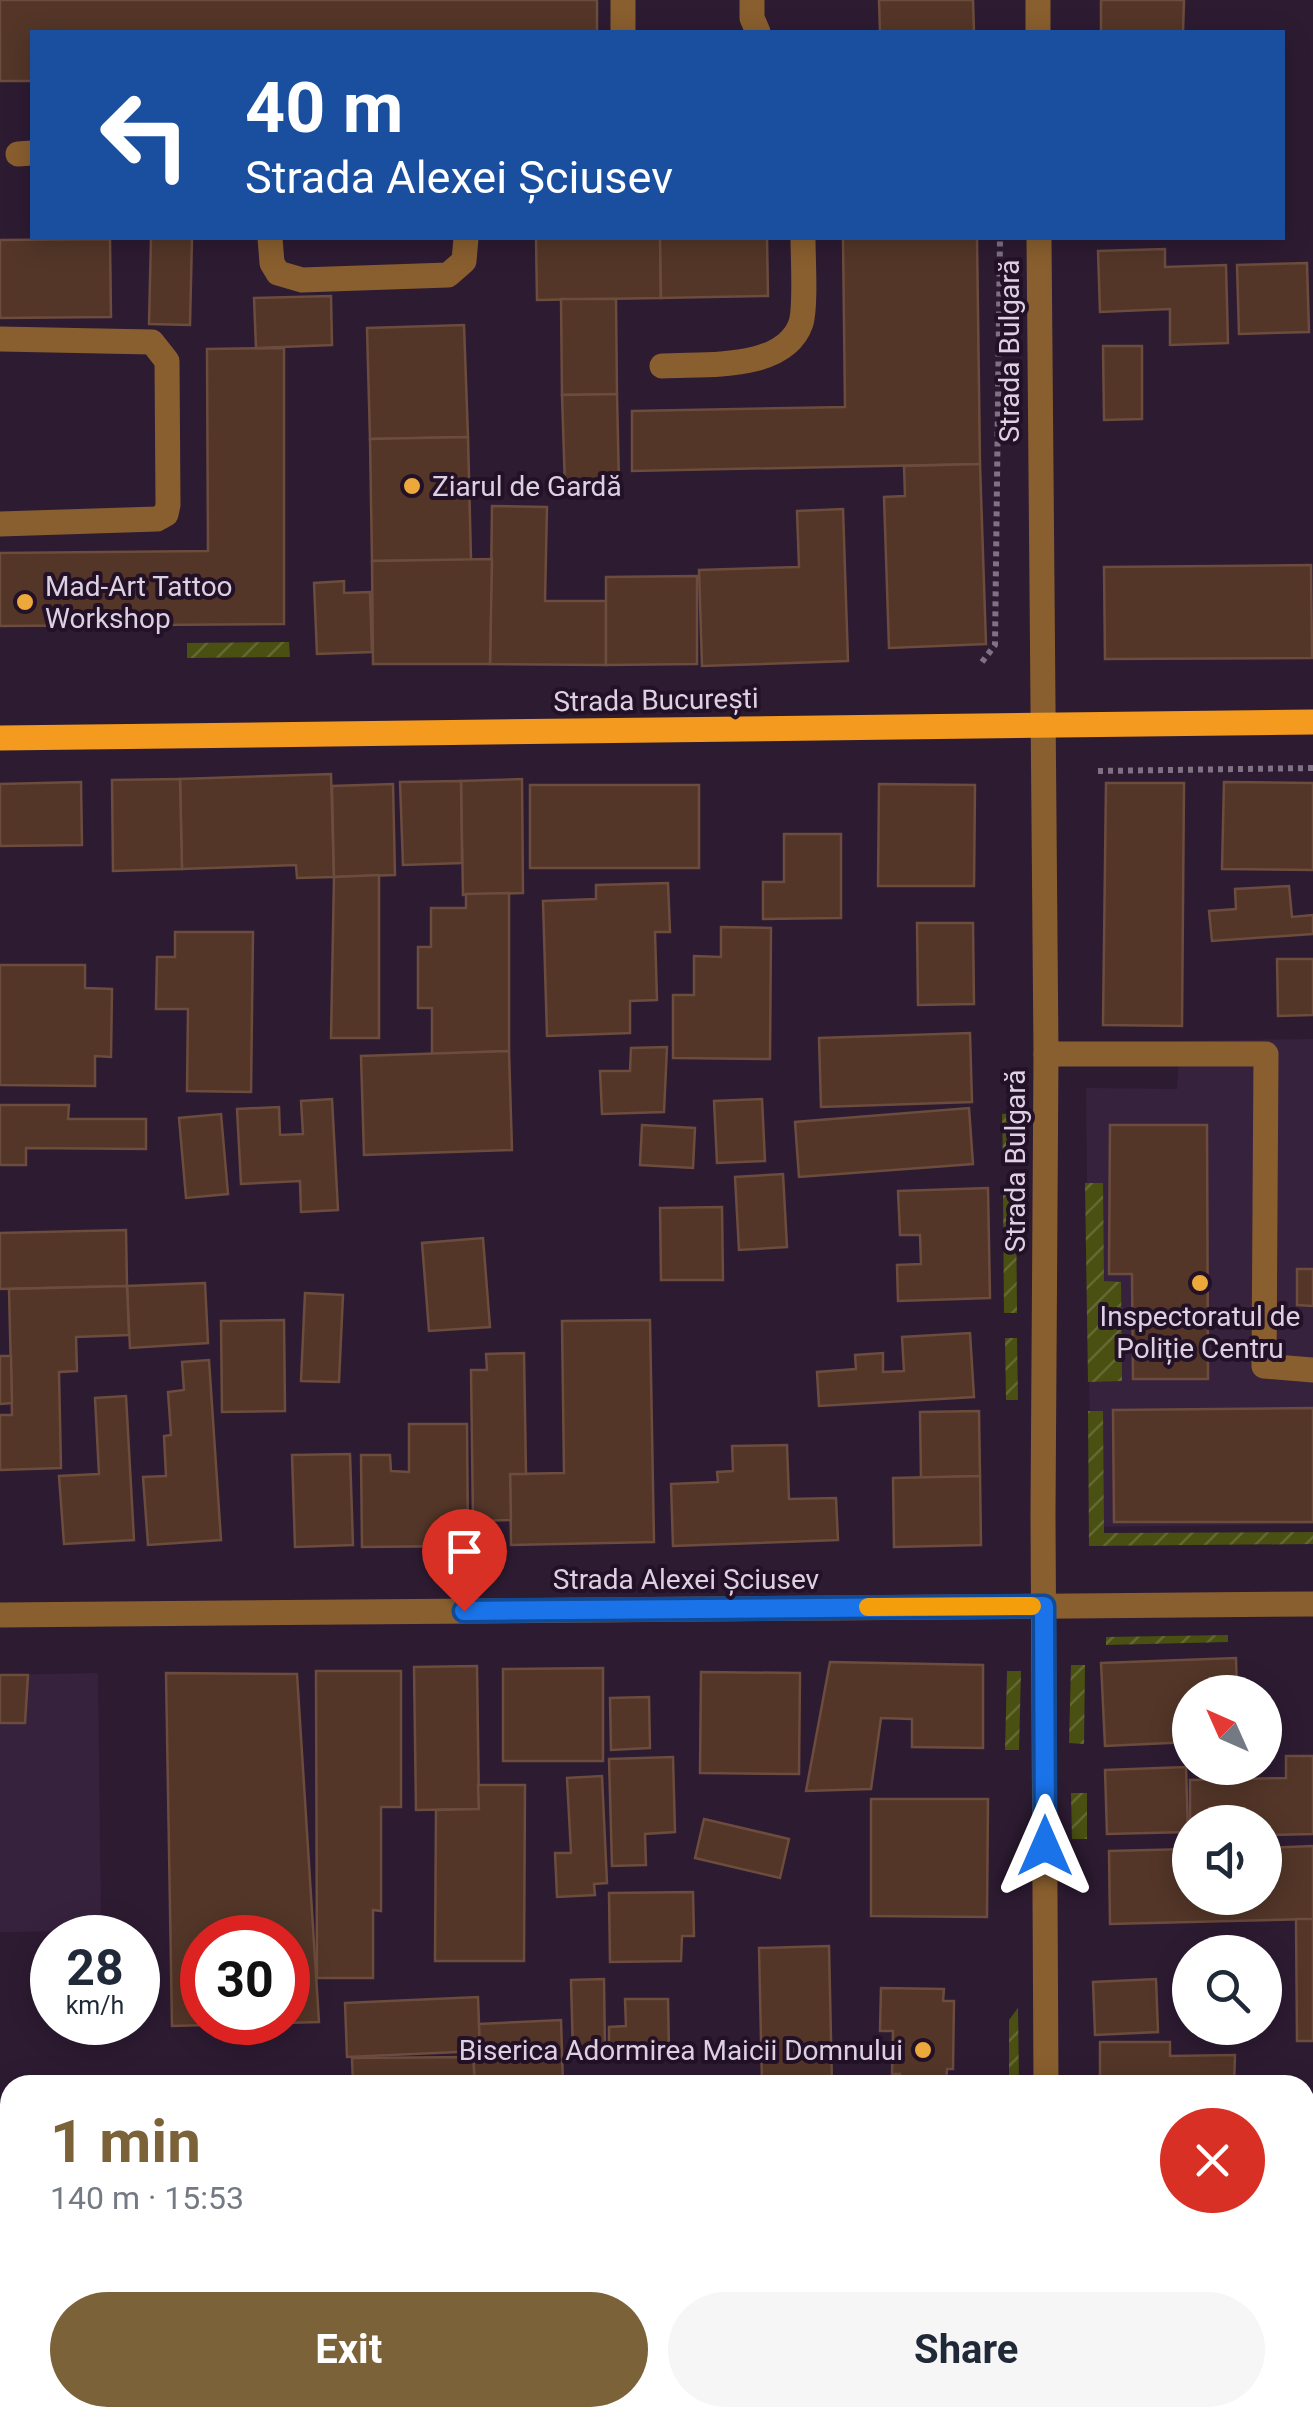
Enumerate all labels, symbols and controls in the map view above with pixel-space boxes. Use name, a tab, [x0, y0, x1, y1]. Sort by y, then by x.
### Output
text: 40 m	[245, 67, 403, 149]
icon: left	[80, 70, 210, 200]
text: Strada Alexei Șciusev	[245, 151, 673, 204]
street label: Strada Bulgară	[993, 260, 1026, 442]
place label: Ziarul de Gardă	[432, 470, 622, 503]
marker: Ziarul de Gardă	[401, 475, 423, 497]
place label: Mad-Art Tattoo Workshop	[45, 570, 233, 635]
marker: Mad-Art Tattoo Workshop	[14, 591, 36, 613]
street label: Strada București	[553, 682, 759, 718]
street label: Strada Bulgară	[999, 1070, 1032, 1252]
marker: Inspectoratul de Poliție Centru	[1189, 1272, 1211, 1294]
place label: Inspectoratul de Poliție Centru	[1100, 1300, 1300, 1365]
pin	[422, 1509, 507, 1612]
icon: arrive	[437, 1524, 492, 1579]
street label: Strada Alexei Șciusev	[553, 1563, 820, 1596]
north arrow	[1172, 1675, 1282, 1785]
map controls	[1172, 1675, 1282, 2045]
position arrow	[993, 1794, 1097, 1898]
button: sound	[1172, 1805, 1282, 1915]
speed limit sign: 30	[180, 1915, 310, 2045]
button: search	[1172, 1935, 1282, 2045]
text: 28	[66, 1939, 124, 1997]
text: km/h	[66, 1991, 124, 2020]
place label: Biserica Adormirea Maicii Domnului	[459, 2034, 903, 2067]
marker: Biserica Adormirea Maicii Domnului	[912, 2039, 934, 2061]
text: 1 min	[50, 2106, 201, 2177]
button: close	[1160, 2108, 1265, 2213]
text: 140 m · 15:53	[50, 2179, 244, 2217]
button: Exit	[50, 2292, 648, 2407]
button: Share	[668, 2292, 1265, 2407]

